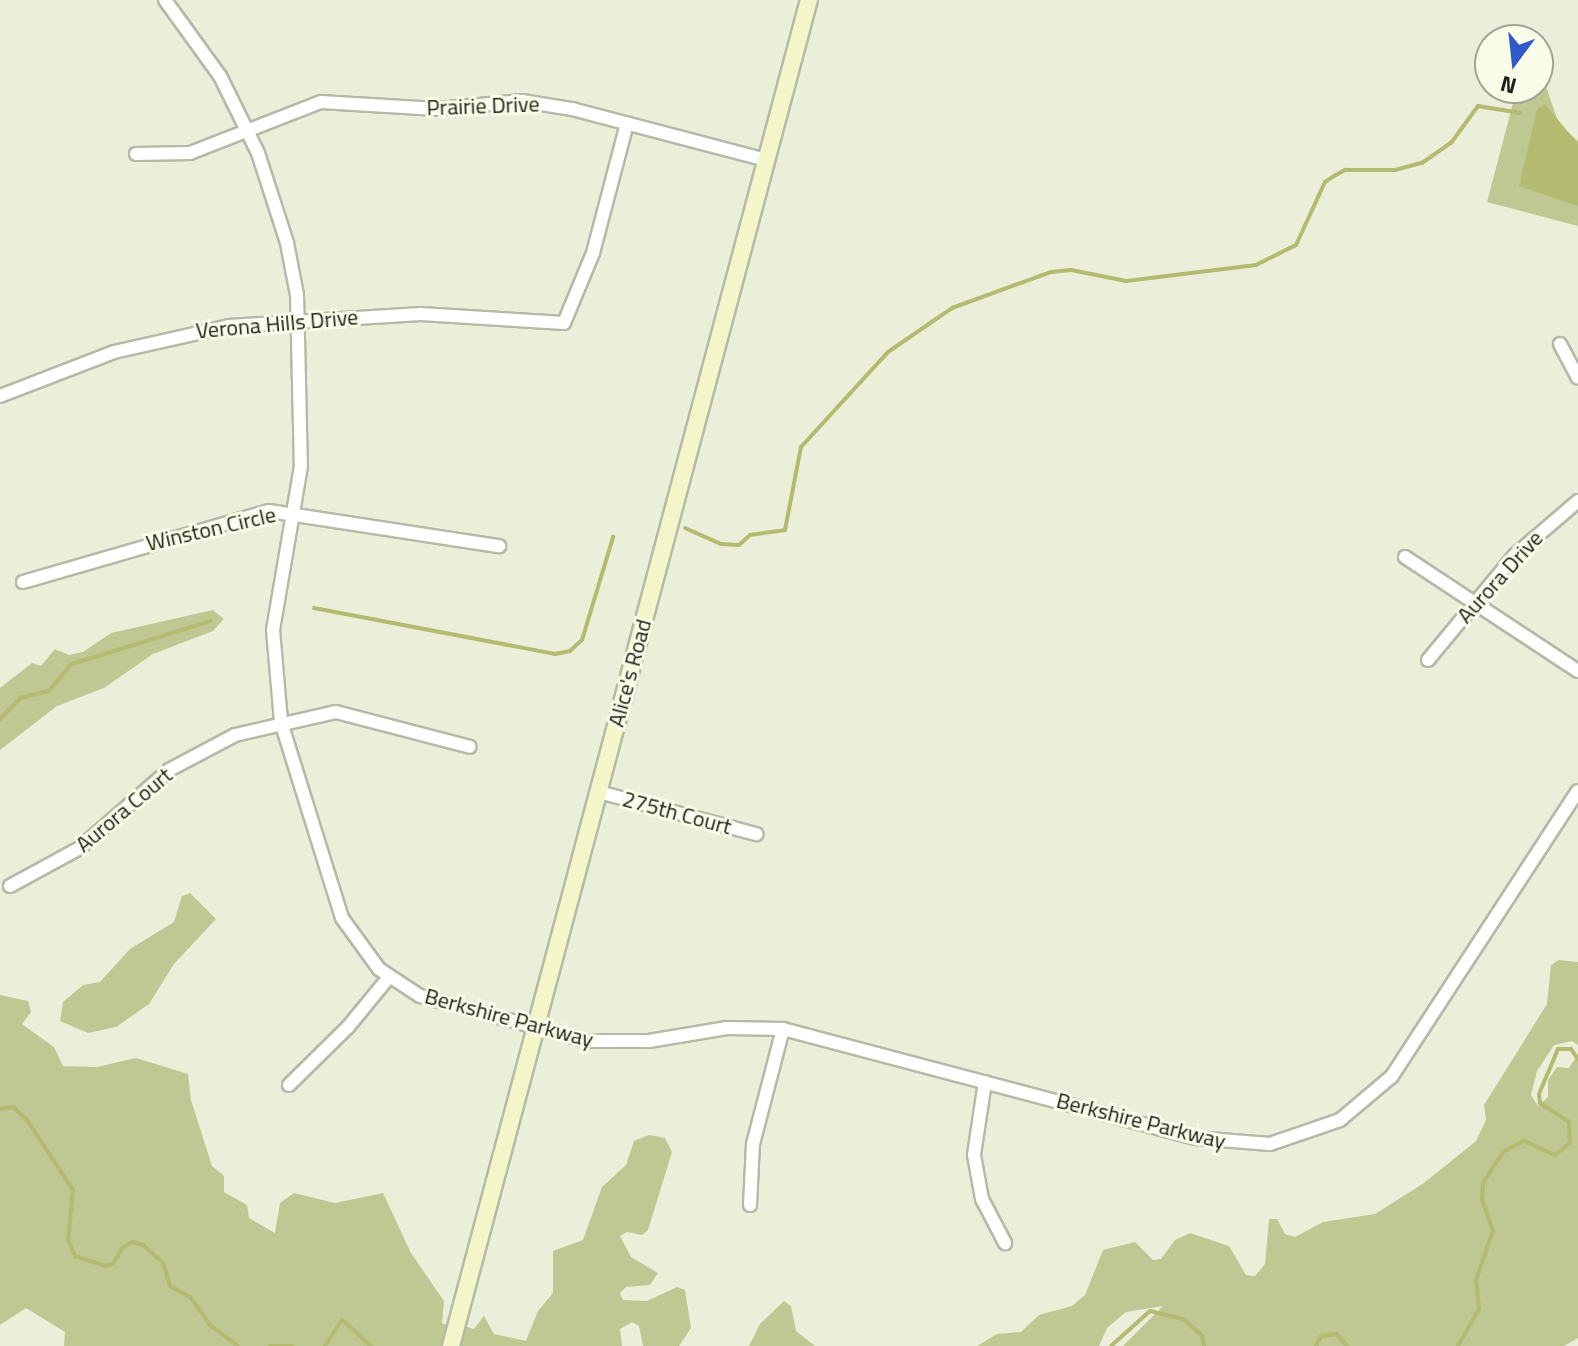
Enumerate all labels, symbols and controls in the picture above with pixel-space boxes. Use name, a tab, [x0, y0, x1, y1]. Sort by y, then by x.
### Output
north arrow	[1474, 24, 1554, 104]
text: N	[1497, 67, 1520, 104]
street label: Prairie Drive	[426, 91, 540, 121]
street label: Verona Hills Drive	[195, 304, 359, 344]
street label: Winston Circle	[144, 501, 278, 557]
street label: Aurora Drive	[1452, 525, 1548, 629]
street label: Alice's Road	[603, 616, 657, 730]
street label: Aurora Court	[70, 762, 178, 858]
street label: 275th Court	[620, 786, 734, 840]
street label: Berkshire Parkway	[422, 983, 596, 1053]
street label: Berkshire Parkway	[1054, 1087, 1228, 1155]

